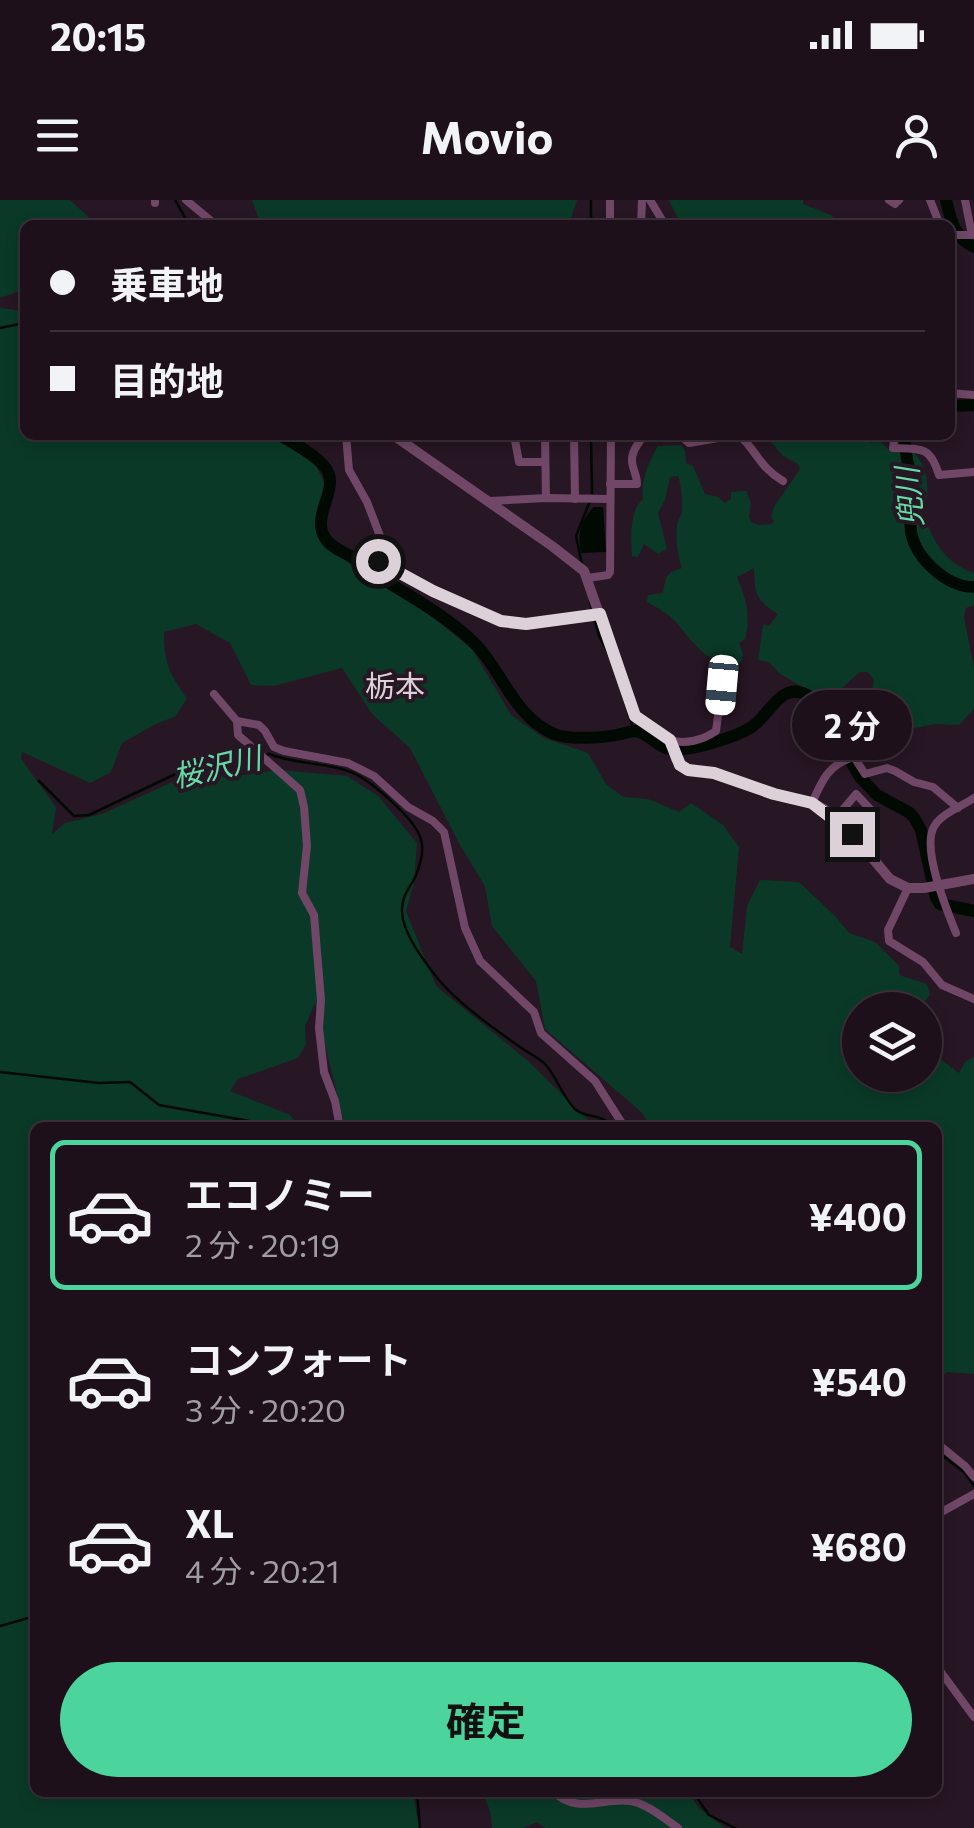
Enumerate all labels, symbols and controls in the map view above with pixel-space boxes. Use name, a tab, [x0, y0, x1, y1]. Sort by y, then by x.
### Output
text: 20:15	[50, 12, 146, 59]
icon: menu	[30, 108, 85, 163]
text: Movio	[421, 108, 553, 163]
icon: person	[889, 108, 944, 163]
text: 乗車地	[110, 260, 224, 307]
text: 目的地	[110, 356, 224, 403]
water label: 兜川	[886, 463, 929, 529]
route start	[356, 539, 401, 584]
car	[704, 654, 740, 716]
district label: 栃本	[365, 666, 425, 703]
callout: 2 分	[792, 689, 912, 759]
text: 2 分	[824, 705, 880, 745]
water label: 桜沢川	[168, 737, 267, 794]
route end	[830, 812, 875, 857]
map controls	[842, 992, 942, 1092]
button: layers	[842, 992, 942, 1092]
icon: car	[65, 1170, 155, 1260]
text: エコノミー	[185, 1170, 375, 1217]
text: ¥400	[808, 1192, 907, 1239]
text: 2 分 · 20:19	[185, 1224, 340, 1264]
icon: car	[65, 1335, 155, 1425]
text: コンフォート	[185, 1335, 412, 1382]
text: ¥540	[812, 1357, 907, 1404]
text: 3 分 · 20:20	[185, 1389, 346, 1429]
text: XL	[185, 1499, 234, 1546]
icon: car	[65, 1500, 155, 1590]
text: ¥680	[810, 1522, 907, 1569]
text: 4 分 · 20:21	[185, 1550, 340, 1590]
button: 確定	[60, 1662, 912, 1777]

